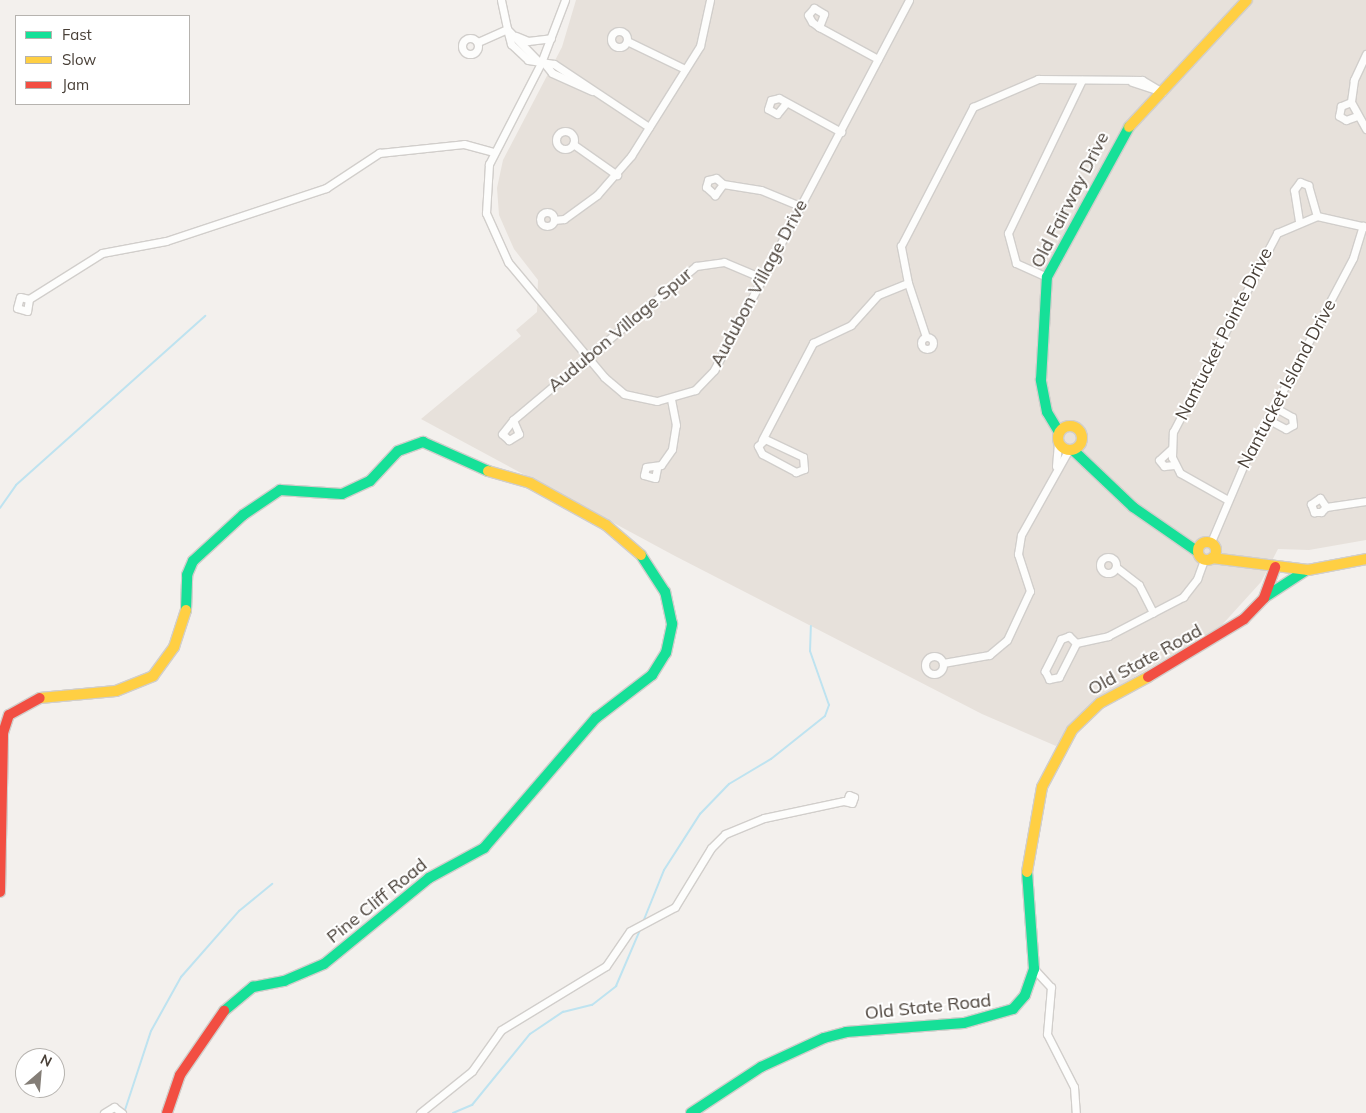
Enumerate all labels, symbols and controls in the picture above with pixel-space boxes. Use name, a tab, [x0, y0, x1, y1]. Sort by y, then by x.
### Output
legend	[15, 15, 190, 105]
text: Fast	[62, 25, 92, 44]
text: Slow	[62, 50, 96, 69]
text: Jam	[62, 75, 89, 94]
street label: Old Fairway Drive	[1026, 128, 1114, 272]
street label: Audubon Village Drive	[706, 196, 812, 370]
street label: Nantucket Pointe Drive	[1171, 244, 1277, 424]
street label: Audubon Village Spur	[543, 263, 697, 397]
street label: Nantucket Island Drive	[1233, 296, 1341, 472]
street label: Old State Road	[1084, 620, 1206, 700]
street label: Pine Cliff Road	[323, 854, 431, 948]
street label: Old State Road	[864, 990, 992, 1024]
north arrow	[15, 1048, 65, 1098]
text: N	[38, 1050, 55, 1071]

